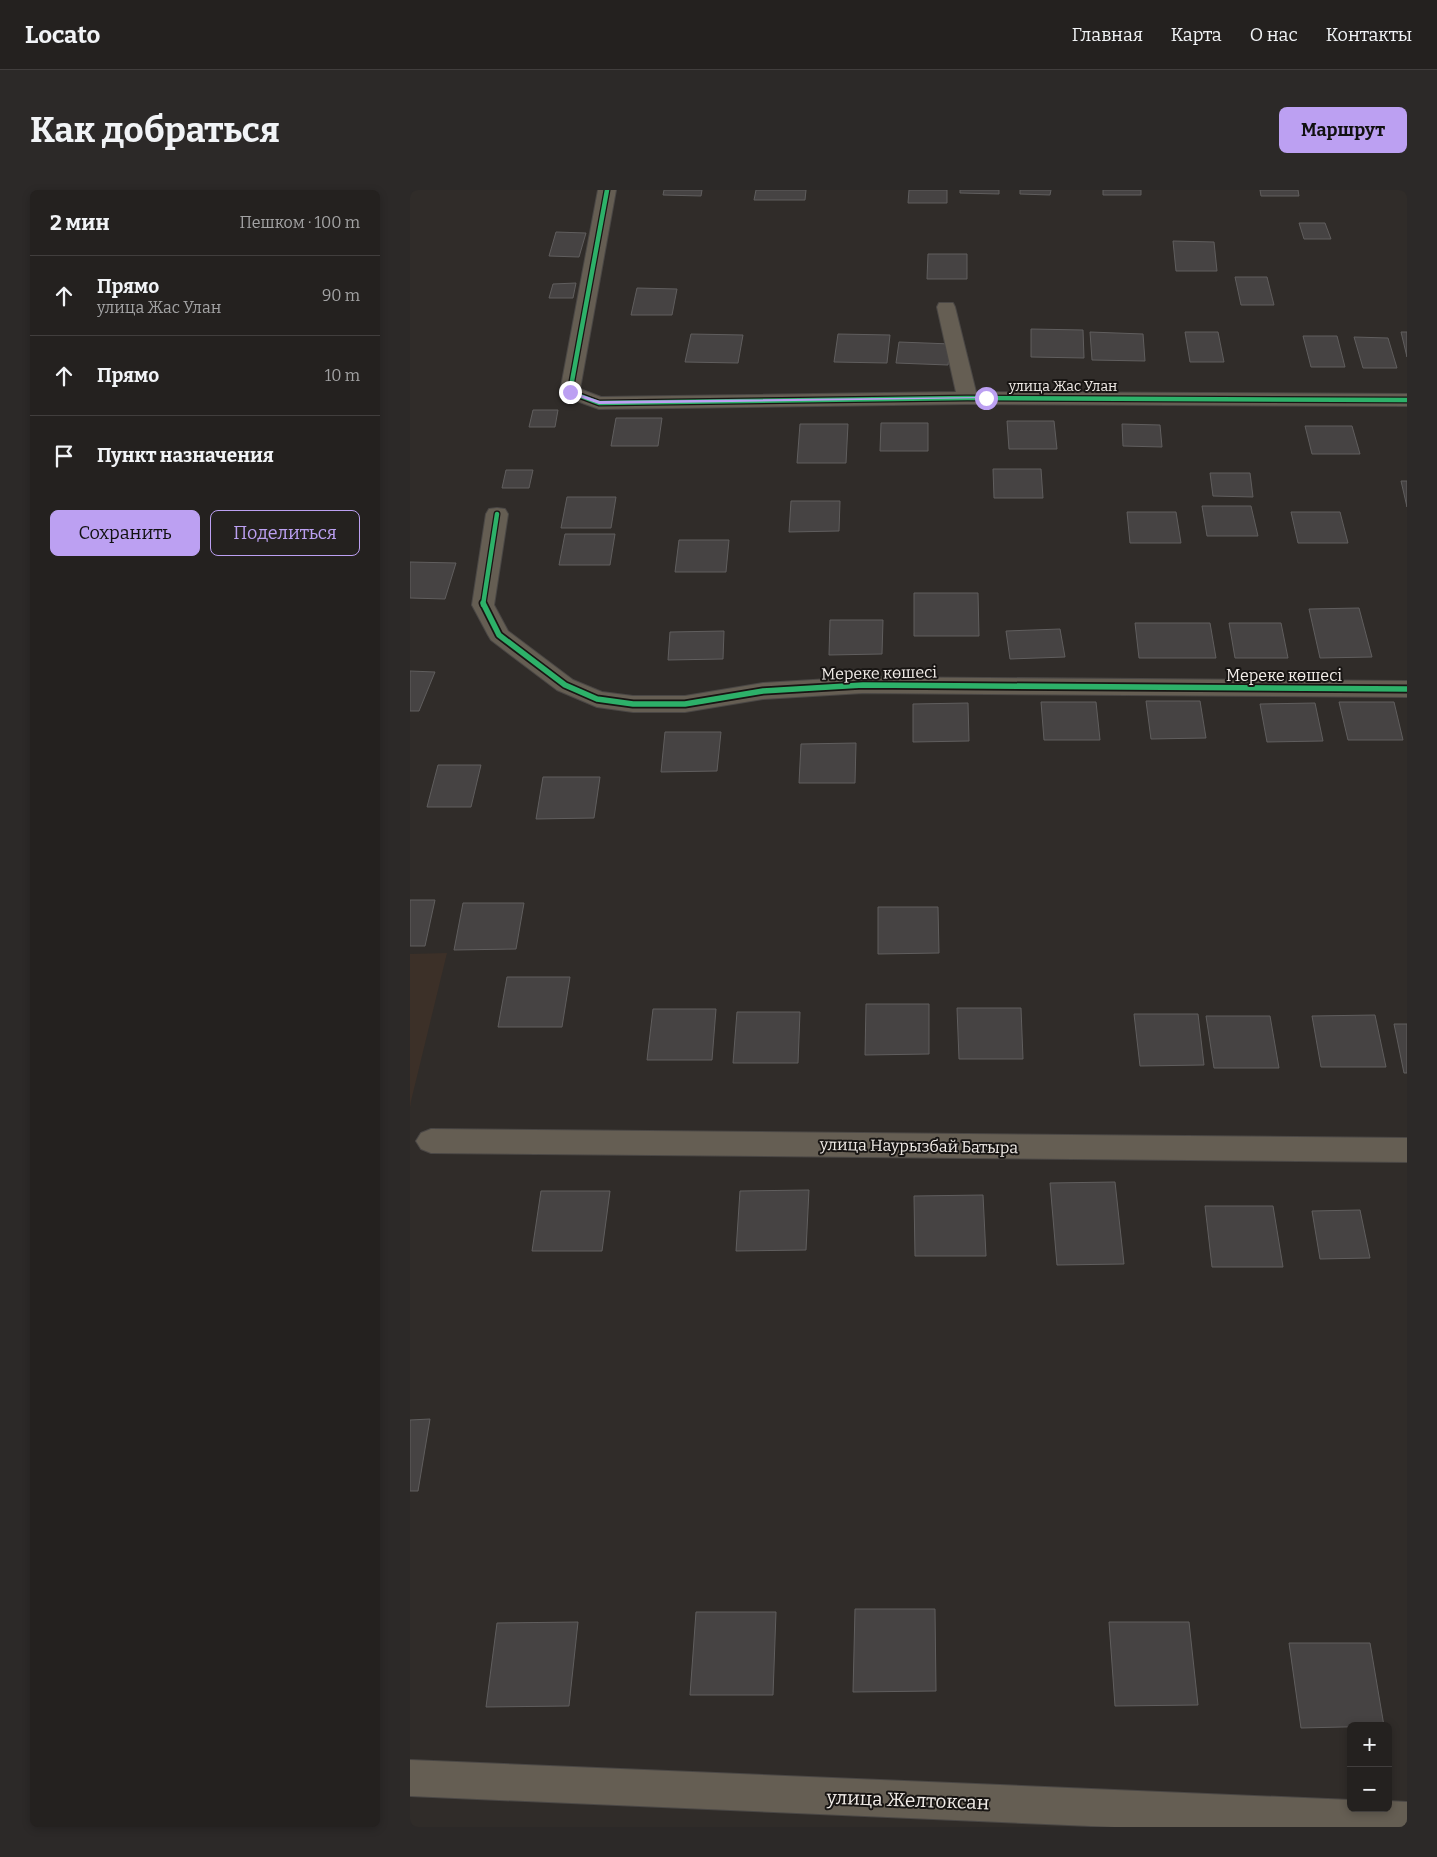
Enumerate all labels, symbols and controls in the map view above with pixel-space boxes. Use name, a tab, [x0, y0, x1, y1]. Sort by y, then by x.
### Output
text: Locato	[25, 21, 100, 49]
text: Главная	[1072, 24, 1143, 46]
text: Карта	[1171, 24, 1222, 46]
text: О нас	[1250, 24, 1298, 46]
text: Контакты	[1326, 24, 1412, 46]
button: Маршрут	[1279, 107, 1407, 153]
text: Как добраться	[30, 109, 280, 151]
text: 2 мин	[50, 210, 110, 236]
text: Пешком · 100 m	[240, 213, 360, 232]
text: Прямо	[97, 275, 159, 298]
icon: ahead	[50, 282, 78, 310]
text: 90 m	[322, 286, 360, 305]
text: улица Жас Улан	[97, 298, 221, 317]
icon: ahead	[50, 362, 78, 390]
text: Прямо	[97, 364, 159, 387]
text: 10 m	[325, 366, 360, 385]
street label: улица Жас Улан	[1008, 378, 1117, 395]
route end	[559, 381, 582, 404]
route start	[975, 387, 998, 410]
icon: arrive	[50, 442, 78, 470]
text: Пункт назначения	[97, 444, 274, 467]
button: Сохранить	[50, 510, 200, 556]
button: Поделиться	[210, 510, 360, 556]
street label: Мереке көшесі	[821, 662, 937, 684]
street label: Мереке көшесі	[1226, 666, 1342, 685]
street label: улица Наурызбай Батыра	[819, 1135, 1019, 1157]
map controls	[1347, 1722, 1392, 1812]
button: +	[1347, 1722, 1392, 1767]
button: −	[1347, 1767, 1392, 1812]
street label: улица Желтоксан	[825, 1786, 990, 1814]

